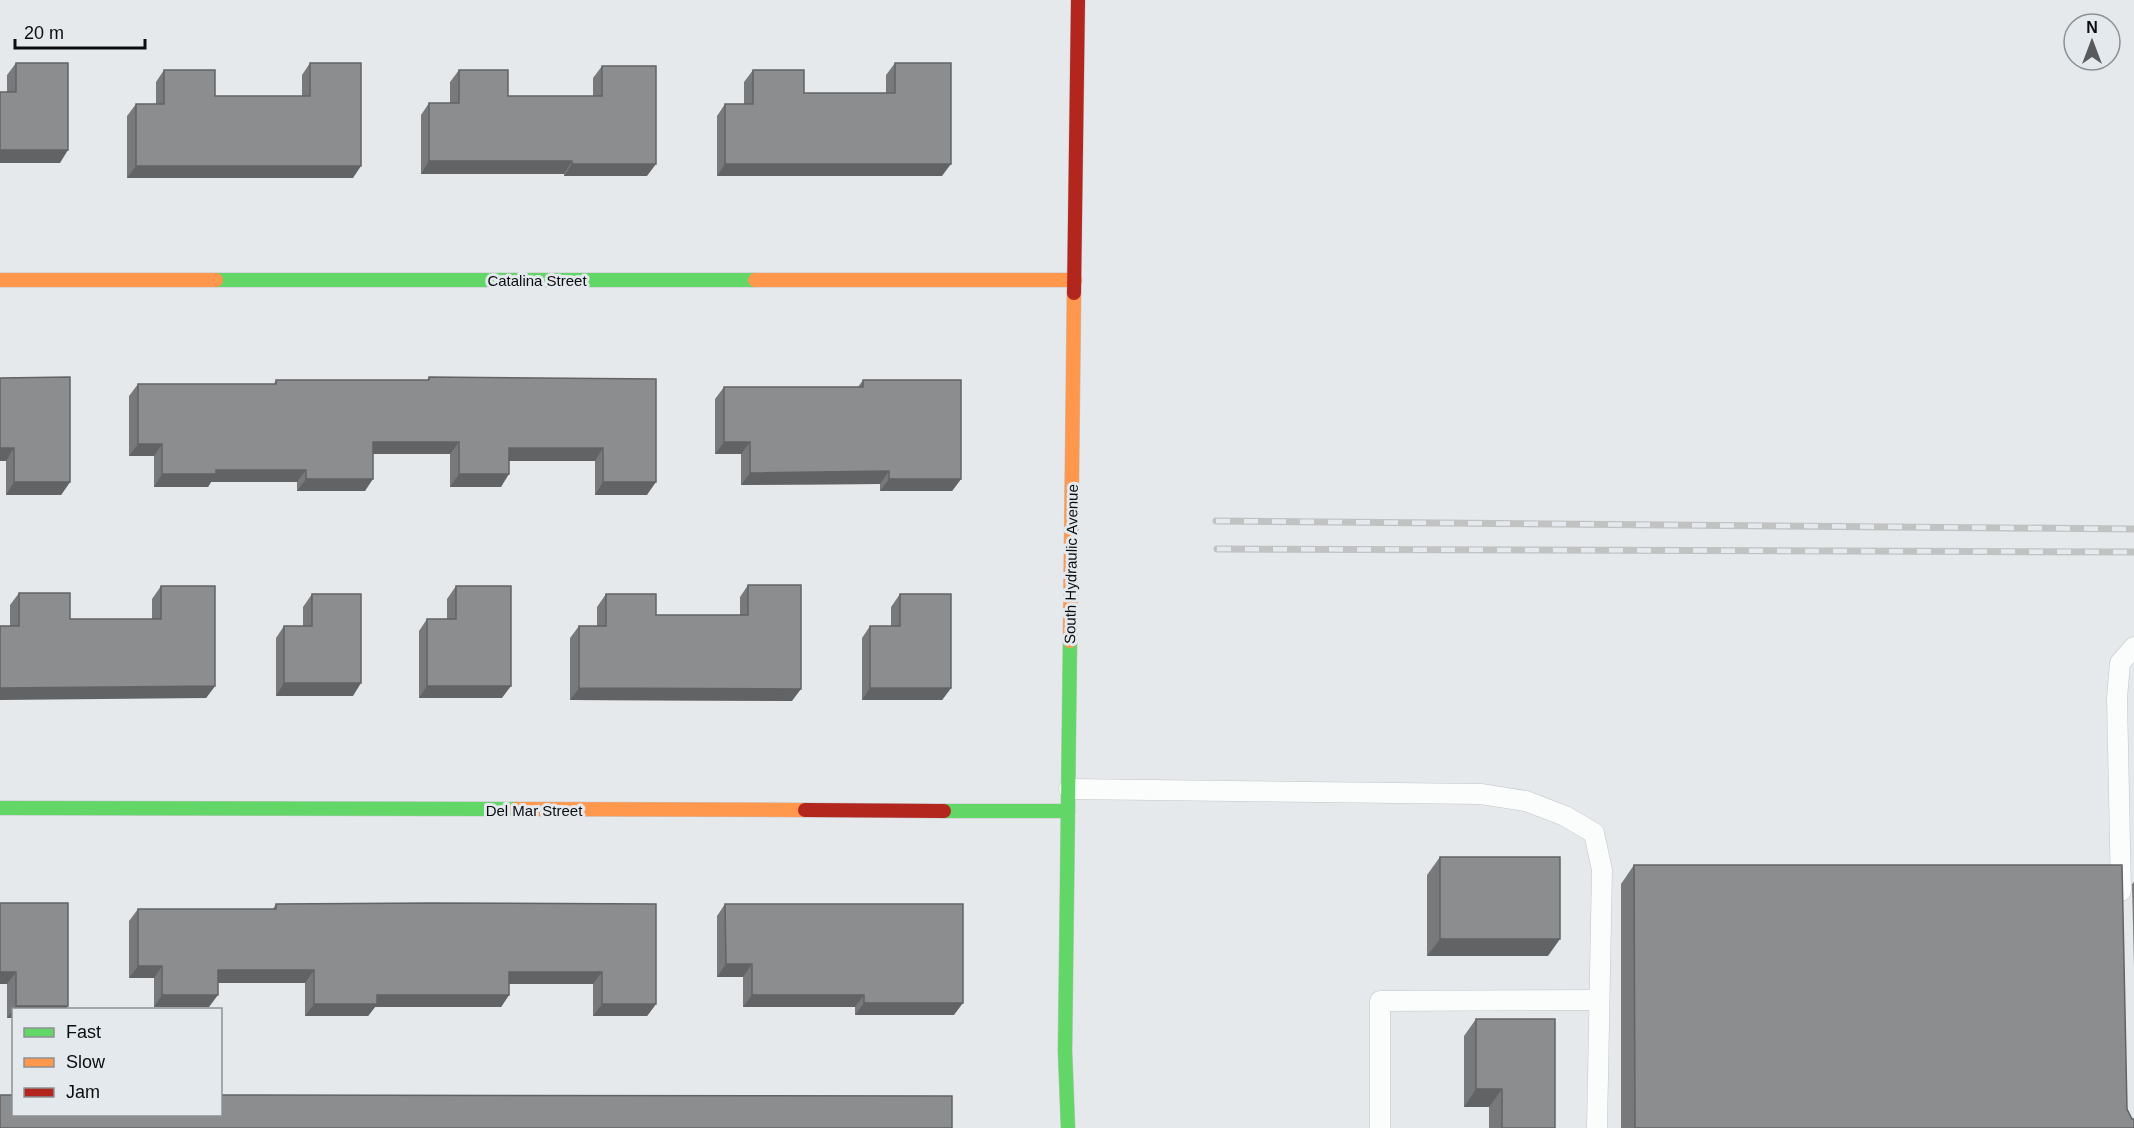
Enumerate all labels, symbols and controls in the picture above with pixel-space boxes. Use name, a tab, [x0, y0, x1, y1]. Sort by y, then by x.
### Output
scale bar	[15, 12, 146, 50]
north arrow	[2062, 12, 2122, 72]
text: N	[2086, 19, 2098, 36]
text: 20 m	[24, 23, 64, 43]
street label: Catalina Street	[487, 272, 587, 289]
street label: South Hydraulic Avenue	[1061, 484, 1081, 644]
street label: Del Mar Street	[486, 802, 583, 819]
legend	[12, 1008, 222, 1116]
text: Fast	[66, 1022, 101, 1042]
text: Slow	[66, 1052, 106, 1072]
text: Jam	[66, 1082, 100, 1102]

